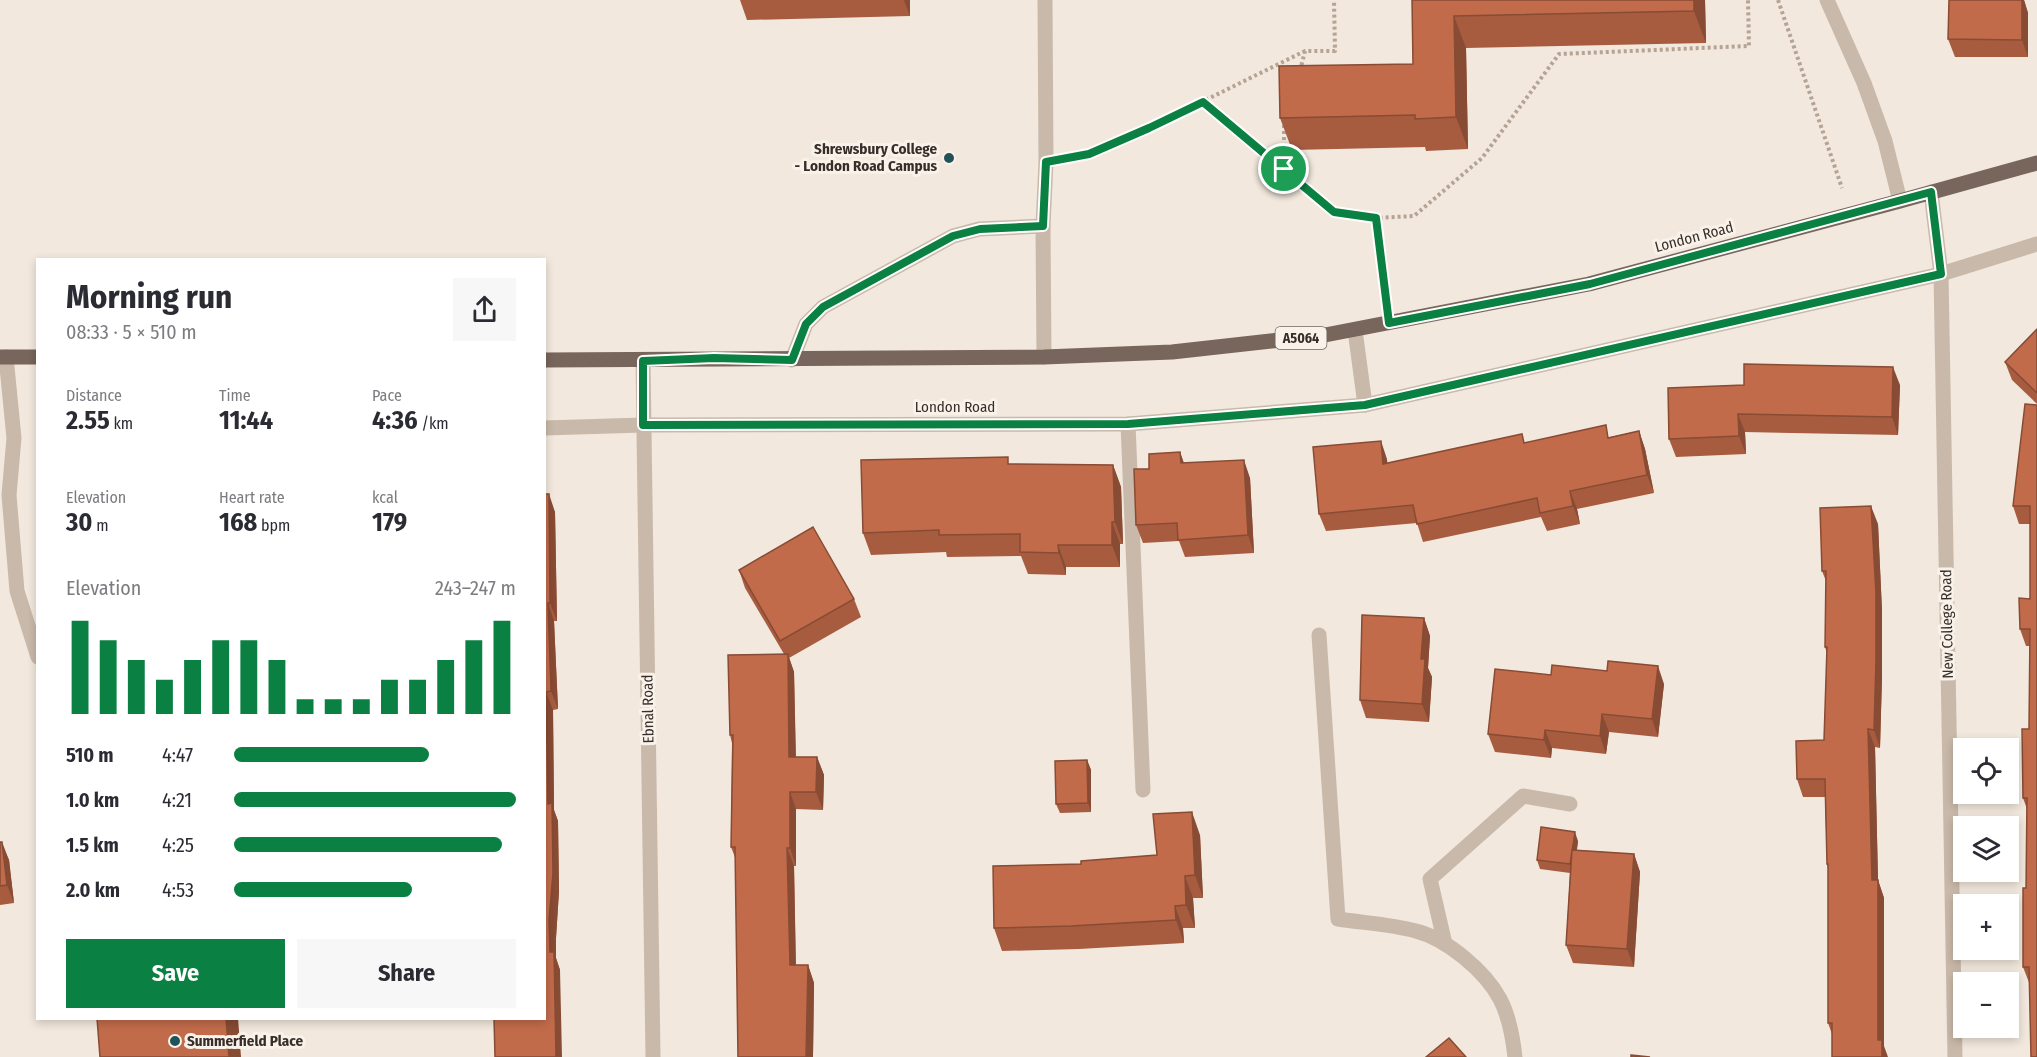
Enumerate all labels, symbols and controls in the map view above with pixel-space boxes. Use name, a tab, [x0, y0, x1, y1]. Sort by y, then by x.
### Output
place label: Shrewsbury College - London Road Campus	[795, 140, 937, 175]
pin	[1258, 143, 1309, 194]
marker: Shrewsbury College - London Road Campus	[942, 151, 956, 165]
icon: arrive	[1267, 152, 1300, 185]
street label: London Road	[1653, 218, 1735, 256]
text: Morning run	[66, 277, 232, 317]
button: share	[453, 278, 516, 341]
text: 08:33 · 5 × 510 m	[66, 320, 197, 344]
road number: A5064	[1276, 327, 1326, 349]
text: Distance	[66, 386, 122, 405]
text: Time	[219, 386, 251, 405]
text: Pace	[372, 386, 402, 405]
street label: London Road	[915, 398, 995, 416]
text: 2.55	[66, 405, 110, 436]
text: 11:44	[219, 405, 273, 436]
text: 4:36	[372, 405, 418, 436]
text: km	[110, 414, 133, 433]
text: /km	[418, 414, 449, 433]
text: Elevation	[66, 488, 126, 507]
text: Heart rate	[219, 488, 285, 507]
text: kcal	[372, 488, 398, 507]
text: 30	[66, 507, 93, 538]
text: 168	[219, 507, 257, 538]
text: 179	[372, 507, 407, 538]
text: m	[93, 516, 109, 535]
text: bpm	[257, 516, 290, 535]
street label: New College Road	[1937, 569, 1957, 679]
text: Elevation	[66, 576, 141, 600]
text: 243–247 m	[435, 576, 516, 600]
street label: Ebnal Road	[638, 674, 658, 744]
map controls	[1953, 738, 2019, 1038]
button: locate	[1953, 738, 2019, 804]
text: 510 m	[66, 743, 114, 767]
text: 4:47	[162, 743, 193, 767]
text: 1.0 km	[66, 788, 119, 812]
text: 4:21	[162, 788, 192, 812]
button: layers	[1953, 816, 2019, 882]
text: 1.5 km	[66, 833, 119, 857]
text: 4:25	[162, 833, 194, 857]
text: 2.0 km	[66, 878, 120, 902]
text: 4:53	[162, 878, 194, 902]
button: +	[1953, 894, 2019, 960]
button: Save	[66, 939, 285, 1008]
button: Share	[297, 939, 516, 1008]
button: −	[1953, 972, 2019, 1038]
place label: Summerfield Place	[187, 1032, 303, 1050]
marker: Summerfield Place	[168, 1034, 182, 1048]

